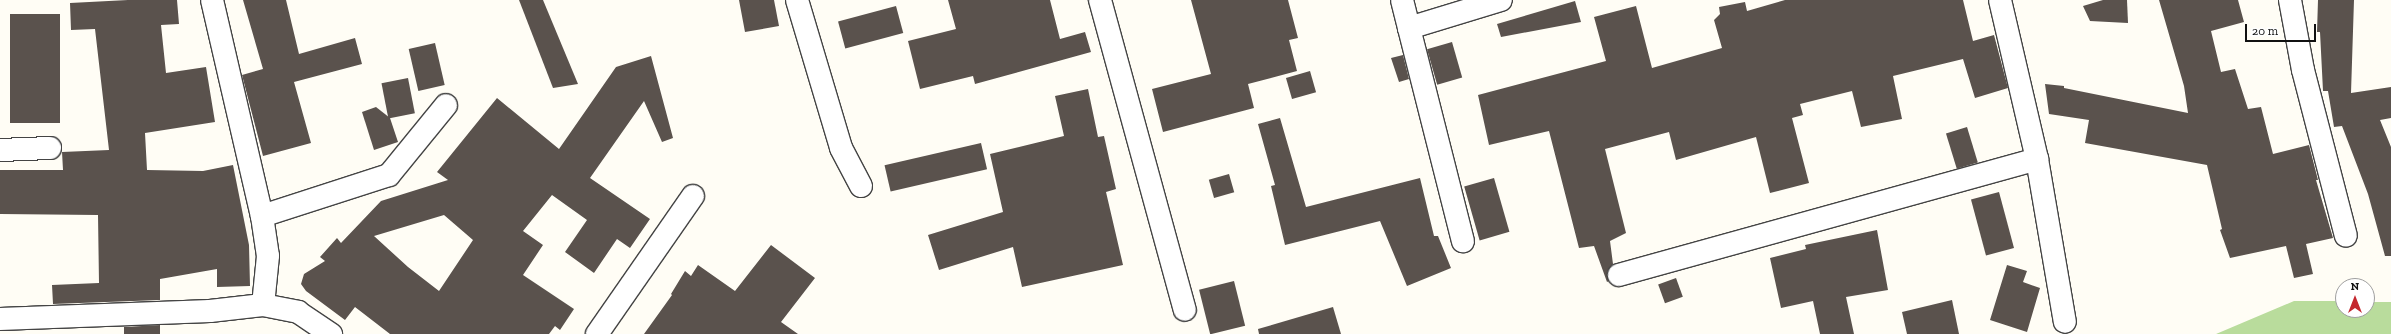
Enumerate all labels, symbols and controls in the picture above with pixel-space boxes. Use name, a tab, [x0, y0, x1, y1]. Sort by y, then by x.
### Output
scale bar	[2247, 16, 2318, 42]
text: 20 m	[2252, 24, 2278, 38]
north arrow	[2335, 278, 2375, 318]
text: N	[2351, 280, 2359, 293]

